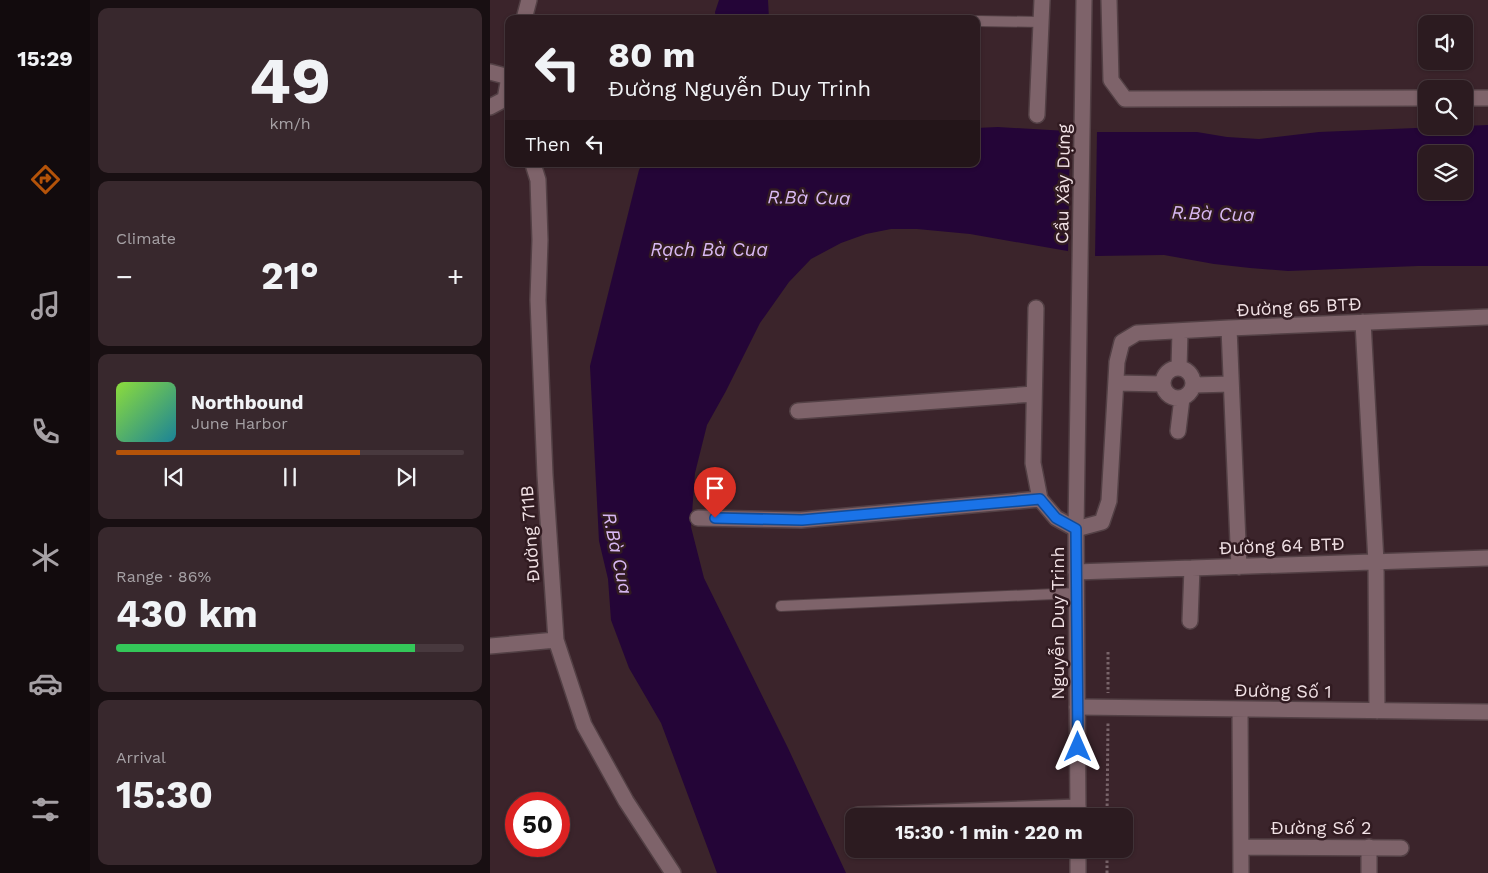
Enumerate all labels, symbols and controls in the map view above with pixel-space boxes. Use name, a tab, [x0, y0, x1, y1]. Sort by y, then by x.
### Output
map controls	[1418, 15, 1473, 200]
button: sound	[1418, 15, 1473, 70]
text: 80 m	[608, 34, 695, 76]
icon: left	[525, 35, 590, 100]
text: 49	[249, 43, 331, 119]
text: 15:29	[17, 46, 73, 71]
text: Đường Nguyễn Duy Trinh	[608, 76, 871, 101]
button: search	[1418, 80, 1473, 135]
text: km/h	[269, 114, 311, 133]
street label: Cầu Xây Dựng	[1051, 124, 1074, 244]
icon: left	[581, 130, 609, 158]
text: Then	[525, 133, 571, 156]
button: layers	[1418, 145, 1473, 200]
icon: directions	[28, 162, 63, 197]
water label: R.Bà Cua	[767, 185, 851, 210]
water label: R.Bà Cua	[1171, 201, 1255, 226]
text: Climate	[116, 229, 176, 248]
water label: Rạch Bà Cua	[650, 238, 768, 261]
text: 21°	[261, 254, 319, 298]
text: −	[116, 260, 133, 293]
text: +	[447, 260, 464, 293]
icon: music	[28, 288, 63, 323]
street label: Đường 65 BTĐ	[1236, 293, 1362, 320]
text: Northbound	[191, 391, 303, 414]
icon: phone	[28, 414, 63, 449]
text: June Harbor	[191, 414, 288, 433]
icon: previous	[160, 463, 188, 491]
icon: pause	[276, 463, 304, 491]
icon: next	[392, 463, 420, 491]
pin	[694, 467, 736, 518]
icon: arrive	[701, 474, 729, 502]
street label: Đường 711B	[516, 485, 543, 583]
water label: R.Bà Cua	[598, 510, 637, 597]
street label: Đường 64 BTĐ	[1219, 533, 1345, 558]
icon: climate	[28, 540, 63, 575]
street label: Nguyễn Duy Trinh	[1047, 546, 1068, 700]
text: Range · 86%	[116, 567, 211, 586]
text: 430 km	[116, 592, 258, 636]
icon: car	[28, 666, 63, 701]
street label: Đường Số 1	[1234, 679, 1332, 702]
position arrow	[1051, 720, 1103, 772]
text: Arrival	[116, 748, 166, 767]
text: 15:30	[116, 773, 213, 817]
icon: filters	[28, 792, 63, 827]
speed limit sign: 50	[505, 792, 570, 857]
street label: Đường Số 2	[1271, 817, 1372, 838]
text: 15:30 · 1 min · 220 m	[895, 821, 1083, 844]

